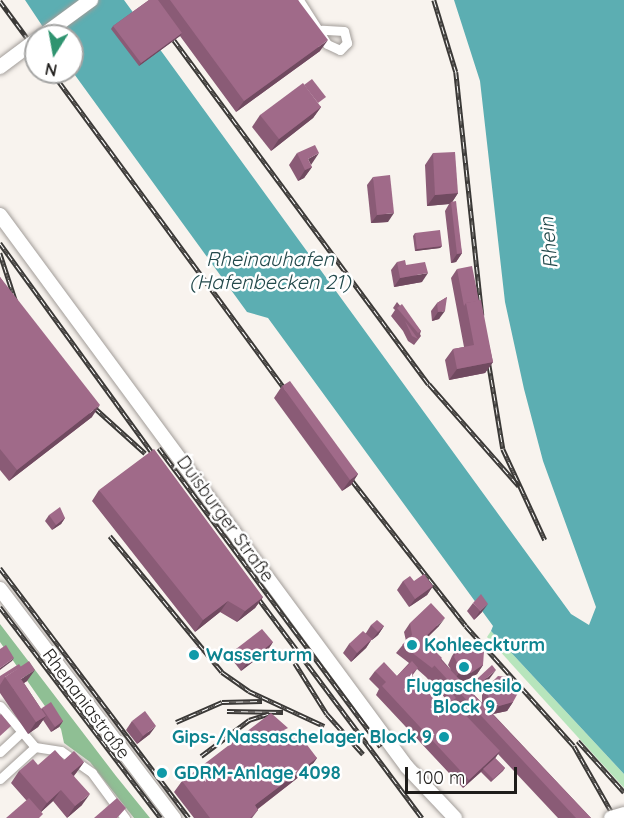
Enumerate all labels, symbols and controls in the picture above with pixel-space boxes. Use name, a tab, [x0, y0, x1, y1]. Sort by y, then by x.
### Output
north arrow	[24, 24, 84, 84]
text: N	[43, 59, 59, 81]
water label: Rhein	[534, 216, 562, 270]
water label: Rheinauhafen (Hafenbecken 21)	[189, 247, 351, 294]
street label: Duisburger Straße	[172, 452, 278, 586]
place label: Kohleeckturm	[424, 634, 545, 656]
marker: Kohleeckturm	[405, 638, 419, 652]
place label: Wasserturm	[206, 644, 312, 666]
street label: Rhenaniastraße	[38, 645, 134, 763]
marker: Wasserturm	[187, 648, 201, 662]
marker: Flugaschesilo Block 9	[457, 660, 471, 674]
place label: Flugaschesilo Block 9	[406, 676, 522, 718]
place label: Gips-/Nassaschelager Block 9	[172, 726, 432, 748]
marker: Gips-/Nassaschelager Block 9	[437, 730, 451, 744]
scale bar	[408, 755, 520, 793]
place label: GDRM-Anlage 4098	[174, 762, 341, 784]
marker: GDRM-Anlage 4098	[155, 766, 169, 780]
text: 100 m	[416, 766, 465, 789]

